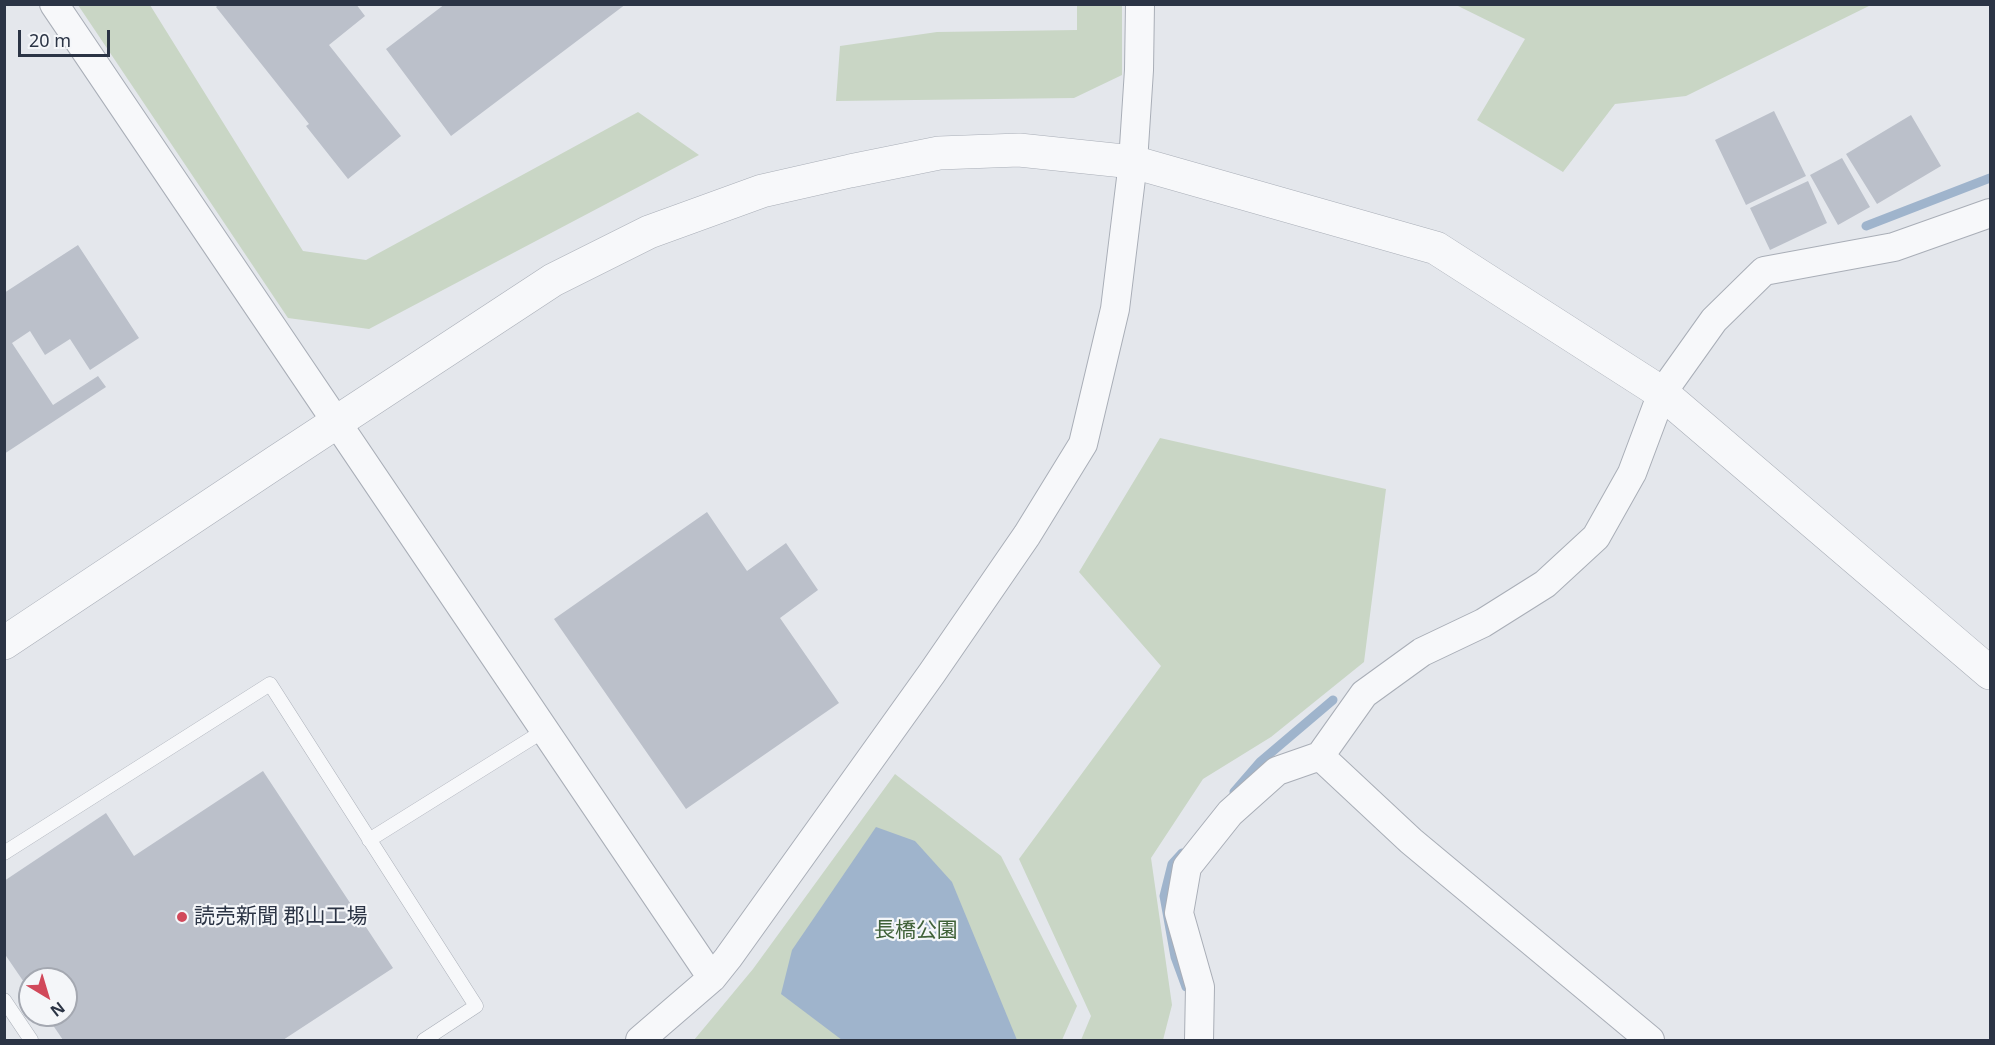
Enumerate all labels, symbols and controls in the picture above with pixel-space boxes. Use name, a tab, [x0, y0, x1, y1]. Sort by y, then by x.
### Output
scale bar	[21, 18, 112, 56]
text: 20 m	[29, 28, 71, 52]
place label: 読売新聞 郡山工場	[194, 904, 367, 930]
marker: 読売新聞 郡山工場	[175, 910, 189, 924]
park label: 長橋公園	[874, 918, 958, 944]
north arrow	[18, 967, 78, 1027]
text: N	[46, 997, 70, 1022]

